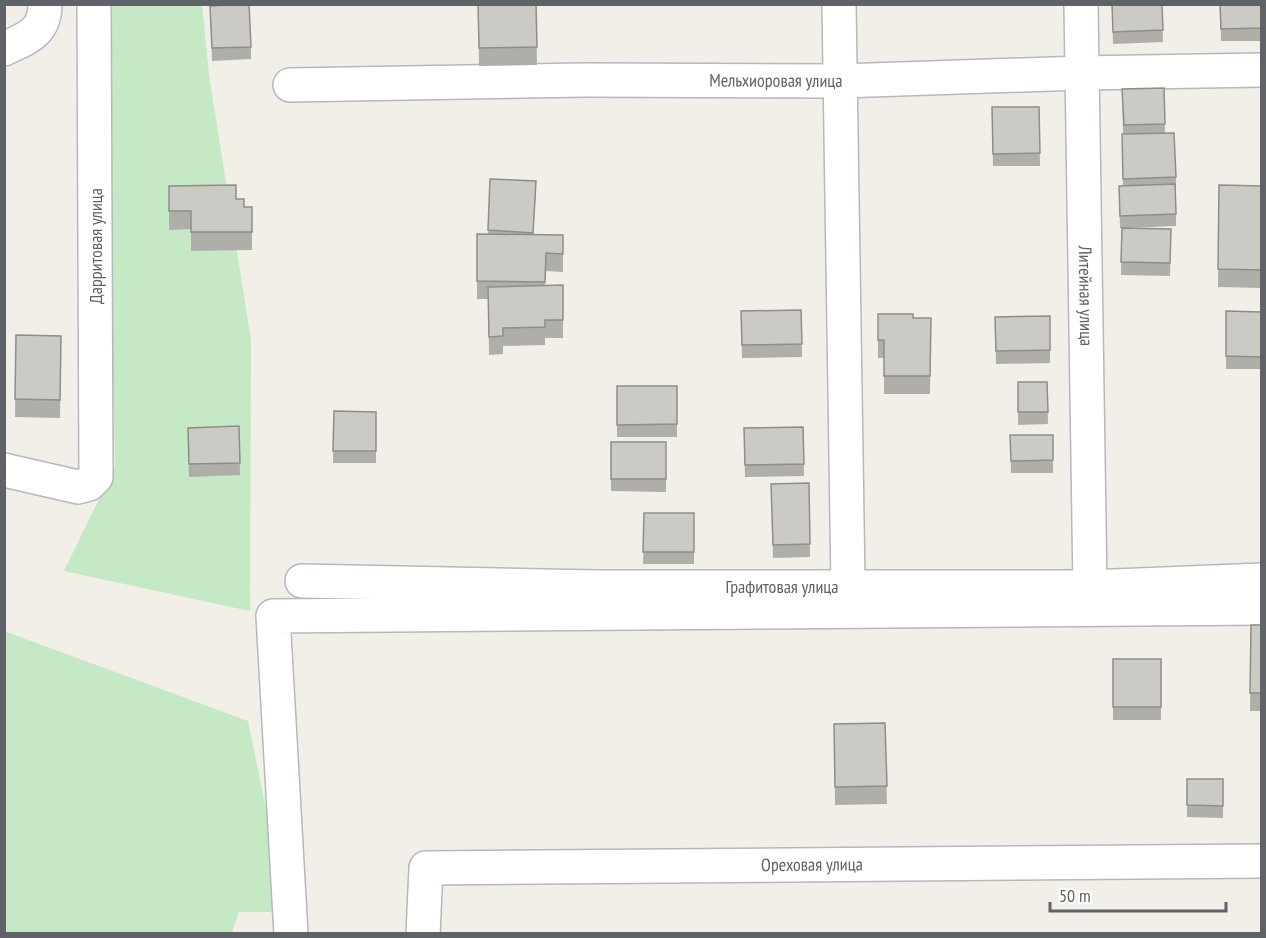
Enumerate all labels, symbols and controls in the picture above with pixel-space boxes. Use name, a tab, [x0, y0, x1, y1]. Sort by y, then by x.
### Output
street label: Мельхиоровая улица	[709, 68, 843, 92]
street label: Дарритовая улица	[84, 188, 107, 304]
street label: Литейная улица	[1074, 245, 1098, 346]
street label: Графитовая улица	[725, 575, 839, 598]
street label: Ореховая улица	[761, 852, 863, 876]
scale bar	[1050, 875, 1226, 913]
text: 50 m	[1059, 884, 1091, 907]

